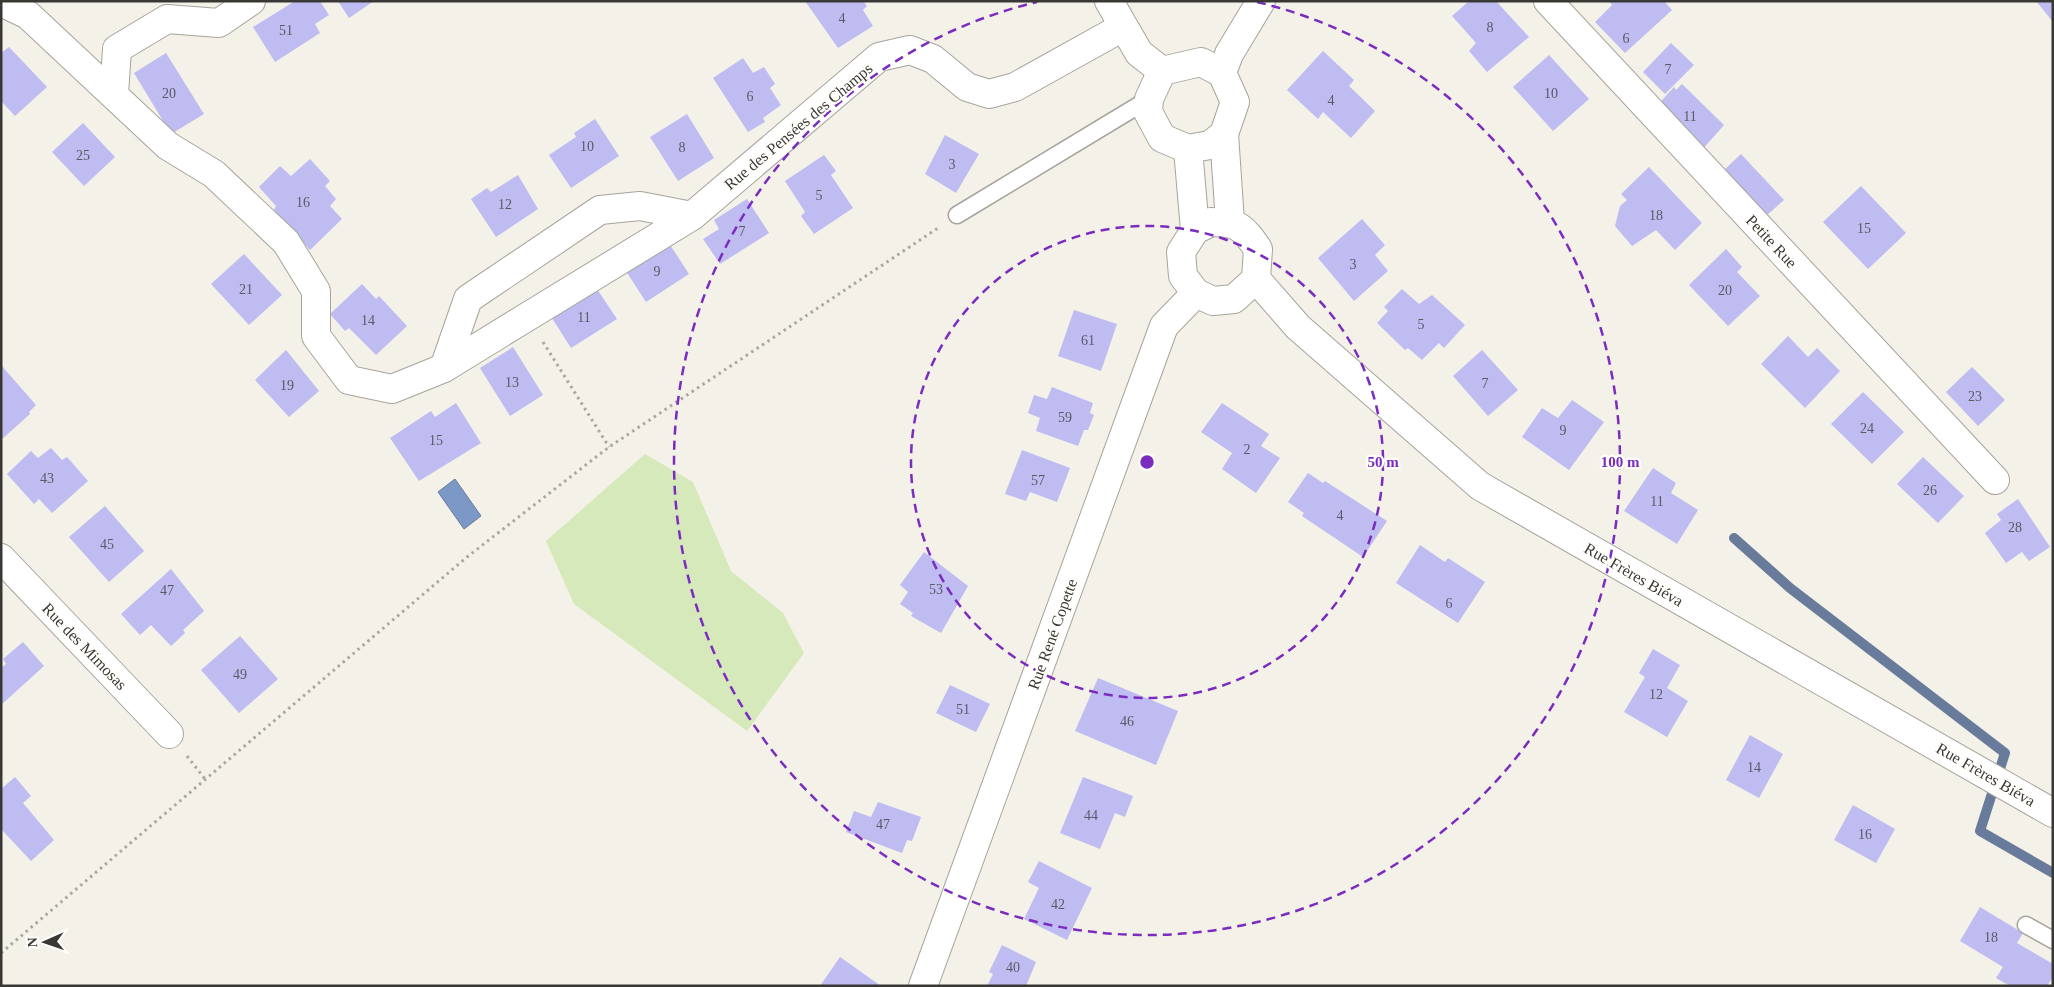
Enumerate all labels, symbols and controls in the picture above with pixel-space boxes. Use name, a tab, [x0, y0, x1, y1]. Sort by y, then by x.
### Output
house number: 4	[839, 11, 846, 26]
house number: 8	[1487, 20, 1494, 35]
house number: 51	[279, 23, 293, 38]
house number: 6	[1623, 31, 1630, 46]
street label: Rue des Pensées des Champs	[721, 60, 876, 194]
house number: 7	[1665, 62, 1672, 77]
house number: 20	[162, 86, 176, 101]
house number: 10	[1544, 86, 1558, 101]
house number: 6	[747, 89, 754, 104]
house number: 4	[1328, 93, 1335, 108]
house number: 11	[1683, 109, 1697, 124]
house number: 10	[580, 139, 594, 154]
house number: 8	[679, 140, 686, 155]
house number: 25	[76, 148, 90, 163]
house number: 3	[949, 157, 956, 172]
house number: 5	[816, 188, 823, 203]
house number: 16	[296, 195, 310, 210]
house number: 12	[498, 197, 512, 212]
house number: 18	[1649, 208, 1663, 223]
street label: Petite Rue	[1743, 211, 1800, 271]
house number: 15	[1857, 221, 1871, 236]
house number: 7	[739, 224, 746, 239]
house number: 3	[1350, 257, 1357, 272]
house number: 9	[654, 264, 661, 279]
house number: 21	[239, 282, 253, 297]
house number: 20	[1718, 283, 1732, 298]
house number: 11	[577, 310, 591, 325]
house number: 14	[361, 313, 375, 328]
house number: 5	[1418, 317, 1425, 332]
house number: 61	[1081, 333, 1095, 348]
house number: 13	[505, 375, 519, 390]
house number: 7	[1482, 376, 1489, 391]
house number: 19	[280, 378, 294, 393]
house number: 23	[1968, 389, 1982, 404]
house number: 59	[1058, 410, 1072, 425]
house number: 24	[1860, 421, 1874, 436]
house number: 9	[1560, 423, 1567, 438]
house number: 15	[429, 433, 443, 448]
house number: 2	[1244, 442, 1251, 457]
centre of rings	[1138, 453, 1156, 471]
text: 50 m	[1367, 454, 1399, 470]
text: 100 m	[1601, 454, 1640, 470]
house number: 43	[40, 471, 54, 486]
house number: 57	[1031, 473, 1045, 488]
house number: 26	[1923, 483, 1937, 498]
house number: 11	[1650, 494, 1664, 509]
house number: 4	[1337, 508, 1344, 523]
house number: 28	[2008, 520, 2022, 535]
house number: 45	[100, 537, 114, 552]
street label: Rue Frères Biéva	[1581, 539, 1686, 610]
street label: Rue René Copette	[1025, 577, 1081, 692]
house number: 53	[929, 582, 943, 597]
house number: 47	[160, 583, 174, 598]
house number: 6	[1446, 596, 1453, 611]
street label: Rue des Mimosas	[39, 600, 130, 693]
house number: 49	[233, 667, 247, 682]
house number: 12	[1649, 687, 1663, 702]
house number: 51	[956, 702, 970, 717]
house number: 46	[1120, 714, 1134, 729]
street label: Rue Frères Biéva	[1933, 739, 2038, 810]
house number: 14	[1747, 760, 1761, 775]
house number: 44	[1084, 808, 1098, 823]
house number: 47	[876, 817, 890, 832]
house number: 16	[1858, 827, 1872, 842]
house number: 42	[1051, 897, 1065, 912]
north arrow	[20, 917, 70, 967]
house number: 18	[1984, 930, 1998, 945]
text: N	[25, 937, 40, 948]
house number: 40	[1006, 960, 1020, 975]

